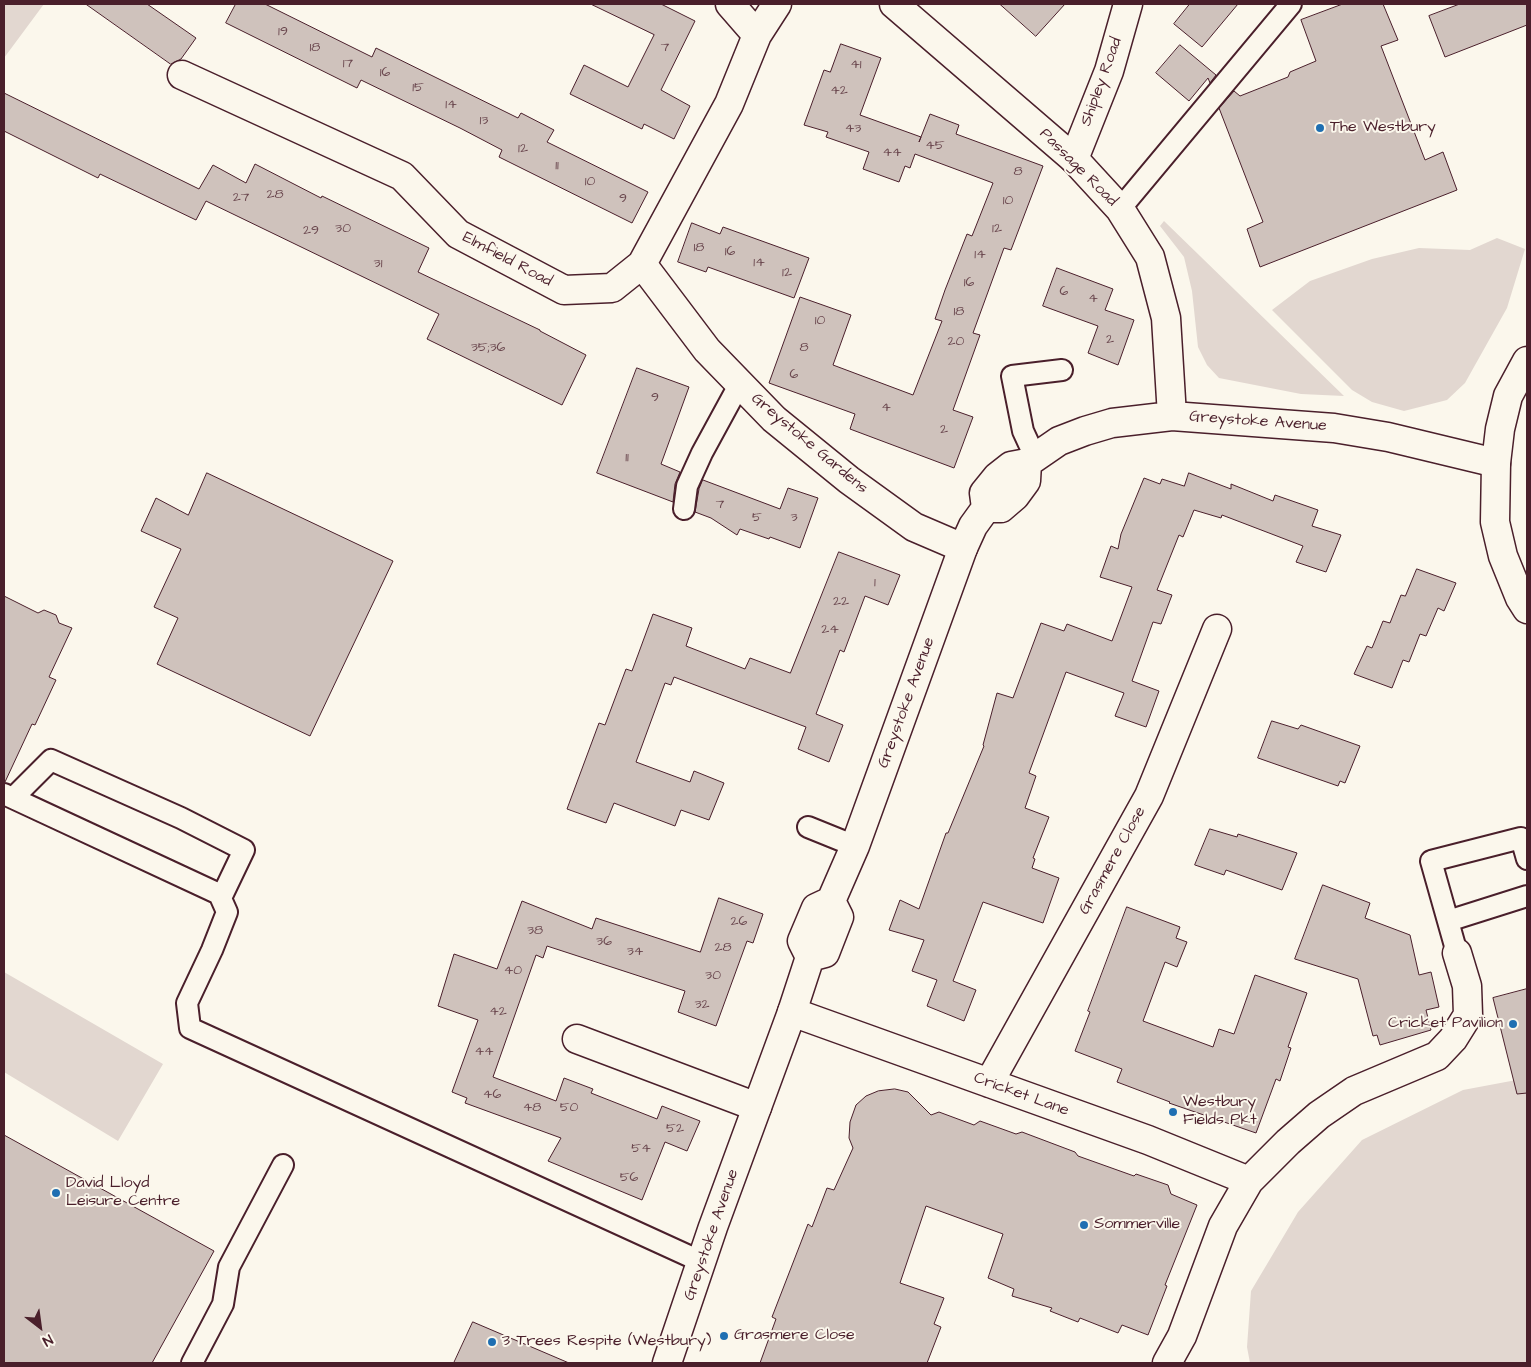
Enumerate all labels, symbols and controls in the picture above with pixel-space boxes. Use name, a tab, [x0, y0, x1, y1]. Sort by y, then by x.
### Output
house number: 19	[278, 24, 288, 40]
street label: Shipley Road	[1077, 35, 1127, 129]
house number: 18	[310, 40, 320, 56]
house number: 7	[661, 40, 669, 56]
house number: 17	[343, 56, 353, 72]
house number: 41	[850, 57, 862, 73]
house number: 16	[380, 65, 390, 81]
house number: 15	[412, 80, 424, 96]
house number: 42	[830, 83, 848, 99]
house number: 14	[445, 97, 457, 113]
house number: 13	[480, 113, 488, 129]
place label: The Westbury	[1330, 118, 1436, 138]
house number: 43	[845, 121, 861, 137]
marker: The Westbury	[1314, 122, 1326, 134]
street label: Passage Road	[1035, 125, 1121, 211]
house number: 45	[925, 138, 945, 154]
house number: 12	[518, 141, 528, 157]
house number: 44	[882, 145, 902, 161]
house number: 11	[555, 158, 559, 174]
house number: 8	[1013, 164, 1023, 180]
house number: 10	[585, 174, 595, 190]
house number: 28	[266, 187, 284, 203]
house number: 27	[233, 190, 249, 206]
house number: 9	[619, 191, 627, 207]
house number: 10	[1003, 193, 1013, 209]
house number: 30	[335, 221, 351, 237]
house number: 12	[992, 221, 1002, 237]
house number: 29	[303, 223, 319, 239]
street label: Elmfield Road	[459, 228, 555, 292]
house number: 18	[694, 240, 704, 256]
house number: 16	[725, 244, 735, 260]
house number: 14	[974, 247, 986, 263]
house number: 14	[753, 255, 765, 271]
house number: 31	[374, 256, 382, 272]
house number: 12	[782, 265, 792, 281]
house number: 16	[964, 275, 974, 291]
house number: 6	[1060, 284, 1068, 300]
house number: 4	[1088, 291, 1098, 307]
house number: 18	[954, 304, 964, 320]
house number: 10	[815, 313, 825, 329]
house number: 2	[1106, 332, 1114, 348]
house number: 20	[948, 334, 964, 350]
house number: 35;36	[471, 340, 505, 356]
house number: 8	[799, 340, 809, 356]
house number: 6	[790, 367, 798, 383]
house number: 9	[651, 390, 659, 406]
street label: Greystoke Gardens	[747, 390, 871, 498]
house number: 4	[881, 400, 891, 416]
street label: Greystoke Avenue	[1189, 408, 1327, 436]
house number: 2	[940, 422, 948, 438]
house number: 11	[625, 450, 629, 466]
house number: 7	[716, 497, 724, 513]
house number: 5	[752, 510, 762, 526]
house number: 3	[790, 510, 798, 526]
house number: 1	[874, 575, 876, 591]
house number: 22	[833, 594, 849, 610]
house number: 24	[821, 622, 839, 638]
street label: Greystoke Avenue	[874, 635, 940, 771]
street label: Grasmere Close	[1075, 804, 1151, 918]
house number: 26	[731, 914, 747, 930]
house number: 38	[527, 923, 543, 939]
house number: 36	[596, 934, 612, 950]
house number: 28	[714, 940, 732, 956]
house number: 34	[627, 944, 643, 960]
house number: 40	[504, 963, 522, 979]
house number: 30	[705, 968, 721, 984]
house number: 32	[694, 997, 710, 1013]
house number: 42	[489, 1004, 507, 1020]
place label: Cricket Pavilion	[1388, 1014, 1503, 1034]
marker: Cricket Pavilion	[1507, 1018, 1519, 1030]
house number: 44	[474, 1044, 494, 1060]
street label: Cricket Lane	[971, 1069, 1071, 1121]
house number: 46	[483, 1087, 501, 1103]
place label: Westbury Fields Pkt	[1183, 1093, 1257, 1131]
house number: 48	[523, 1100, 541, 1116]
house number: 50	[560, 1100, 578, 1116]
marker: Westbury Fields Pkt	[1167, 1106, 1179, 1118]
house number: 52	[666, 1121, 684, 1137]
house number: 54	[631, 1141, 651, 1157]
street label: Greystoke Avenue	[681, 1167, 743, 1303]
house number: 56	[620, 1170, 638, 1186]
place label: David Lloyd Leisure Centre	[66, 1174, 180, 1212]
marker: David Lloyd Leisure Centre	[50, 1187, 62, 1199]
place label: Sommerville	[1094, 1215, 1180, 1235]
marker: Sommerville	[1078, 1219, 1090, 1231]
north arrow	[15, 1302, 65, 1352]
place label: Grasmere Close	[734, 1326, 855, 1346]
text: N	[39, 1329, 56, 1351]
marker: Grasmere Close	[718, 1330, 730, 1342]
place label: 3 Trees Respite (Westbury)	[502, 1332, 711, 1352]
marker: 3 Trees Respite (Westbury)	[486, 1336, 498, 1348]

